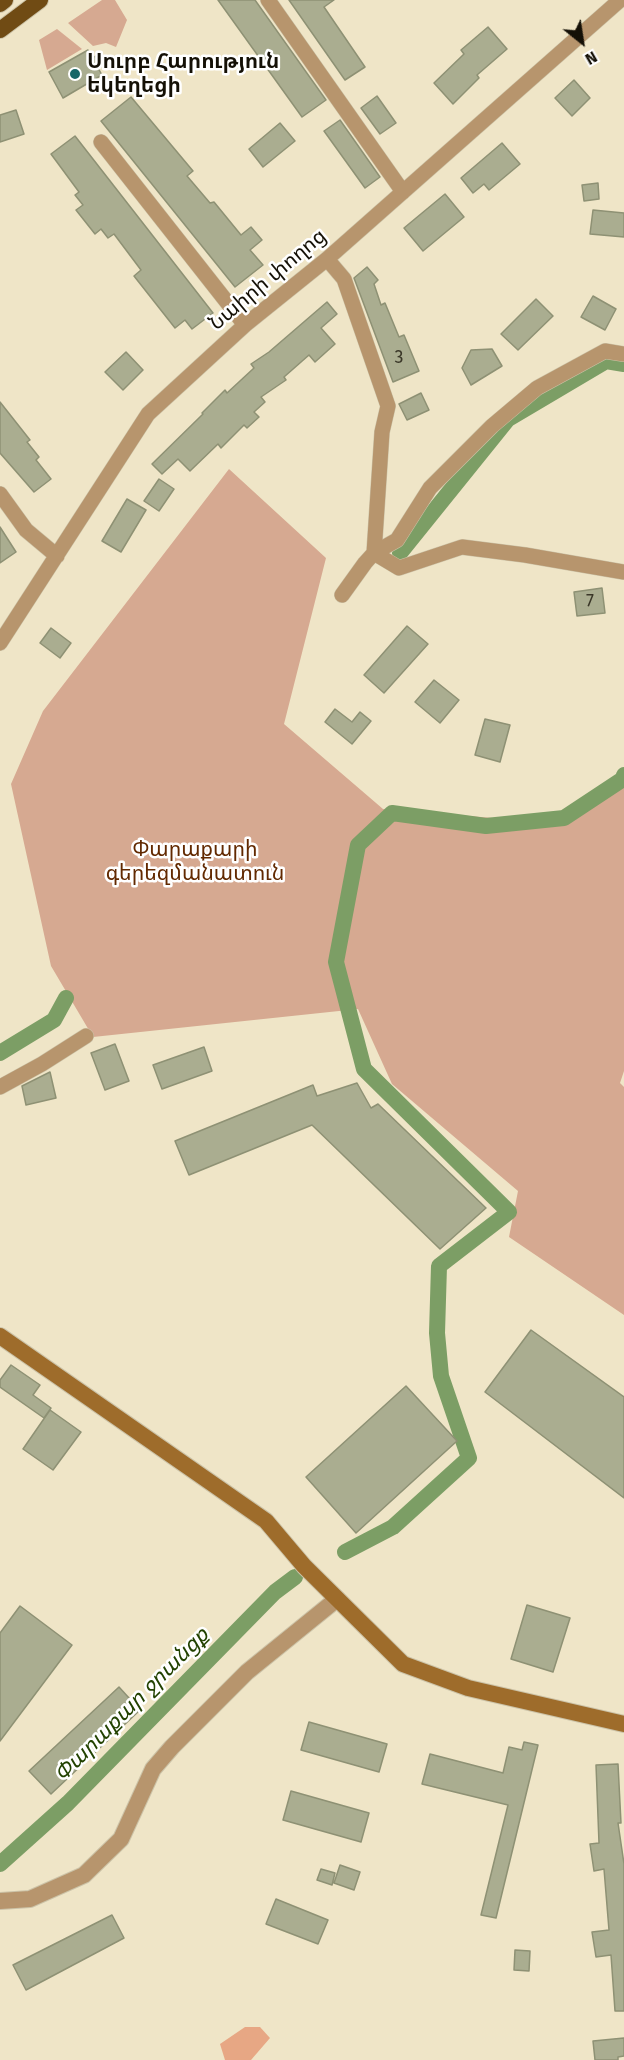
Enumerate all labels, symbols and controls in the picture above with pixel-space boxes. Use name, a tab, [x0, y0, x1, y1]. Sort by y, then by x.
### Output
north arrow	[552, 12, 612, 72]
text: N	[582, 47, 601, 69]
place label: Սուրբ Հարություն եկեղեցի	[87, 49, 279, 99]
marker: Սուրբ Հարություն եկեղեցի	[68, 67, 82, 81]
street label: Նաիրի փողոց	[204, 224, 332, 336]
house number: 3	[395, 347, 403, 369]
house number: 7	[586, 591, 594, 613]
park label: Փարաքարի գերեզմանատուն	[106, 837, 284, 887]
water label: Փարաքար ջրանցք	[49, 1622, 215, 1788]

